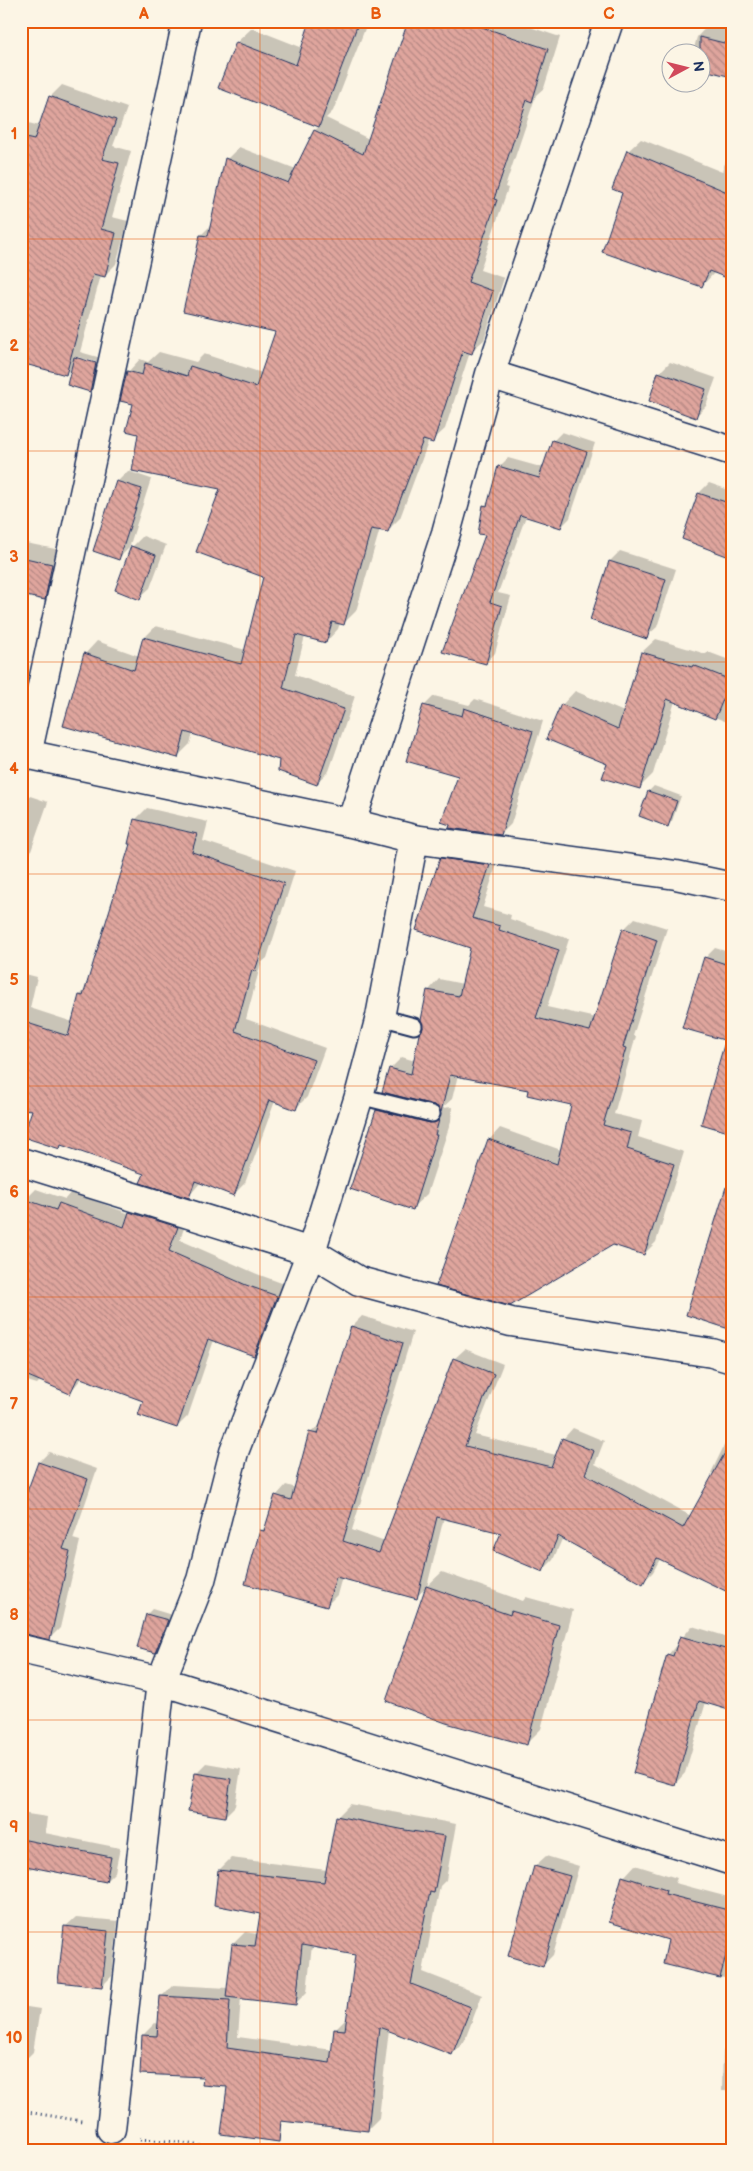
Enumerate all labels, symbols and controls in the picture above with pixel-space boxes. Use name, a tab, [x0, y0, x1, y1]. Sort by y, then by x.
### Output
text: A	[138, 5, 149, 24]
text: B	[370, 5, 382, 24]
text: C	[603, 5, 615, 24]
north arrow	[660, 42, 710, 92]
text: N	[689, 60, 707, 73]
text: 1	[11, 125, 17, 144]
text: 2	[9, 337, 19, 356]
text: 3	[9, 548, 19, 567]
text: 4	[9, 760, 19, 779]
text: 5	[9, 971, 19, 990]
text: 6	[9, 1183, 19, 1202]
text: 7	[10, 1395, 19, 1414]
text: 8	[9, 1606, 19, 1625]
text: 9	[9, 1818, 19, 1837]
text: 10	[6, 2029, 22, 2048]

